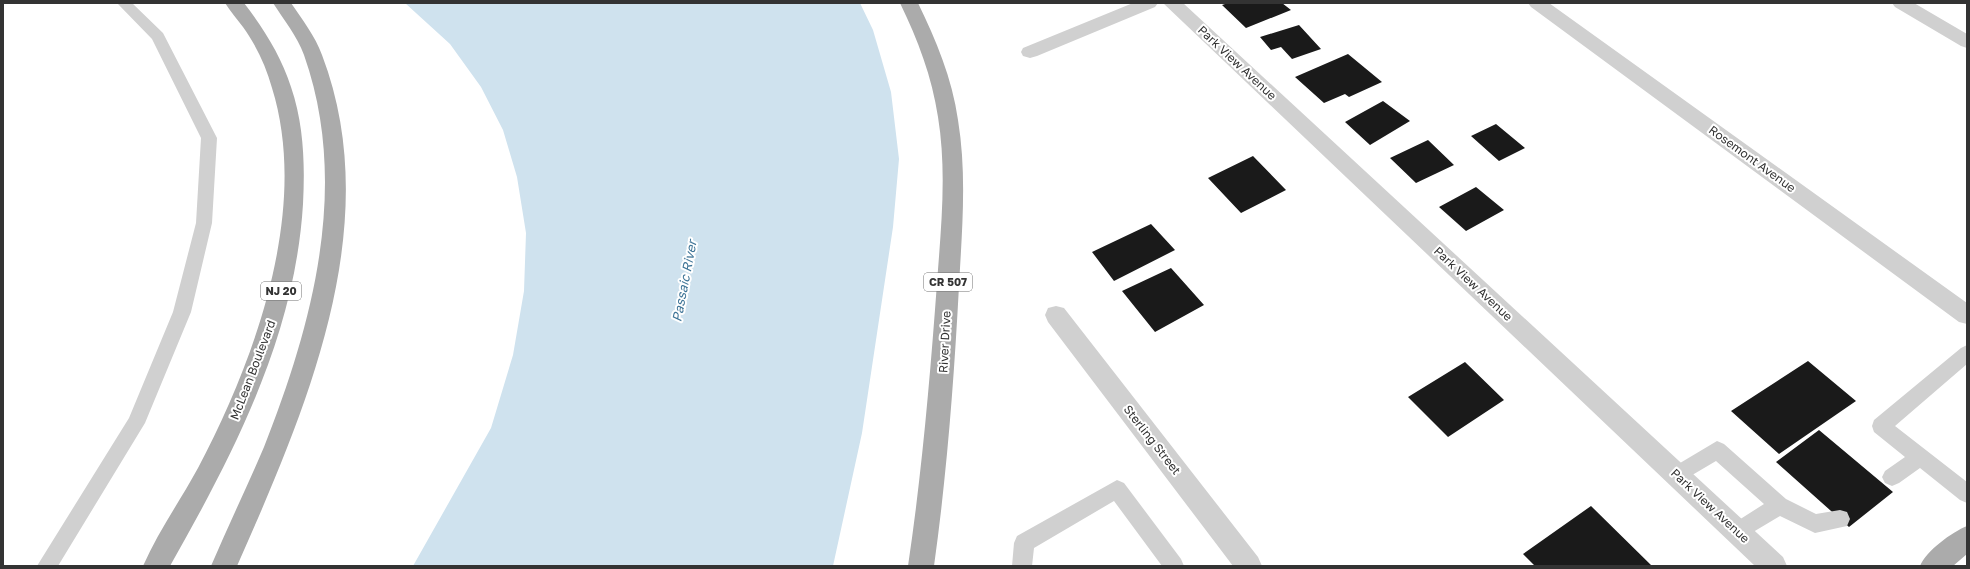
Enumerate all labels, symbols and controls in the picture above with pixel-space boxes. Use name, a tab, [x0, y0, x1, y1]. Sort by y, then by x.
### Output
street label: Park View Avenue	[1195, 22, 1280, 103]
street label: Rosemont Avenue	[1706, 122, 1799, 195]
water label: Passaic River	[668, 237, 700, 323]
street label: Park View Avenue	[1431, 243, 1516, 324]
road number: CR 507	[924, 273, 972, 291]
road number: NJ 20	[261, 282, 301, 300]
street label: River Drive	[935, 310, 954, 373]
street label: McLean Boulevard	[227, 318, 278, 422]
street label: Sterling Street	[1121, 402, 1184, 478]
street label: Park View Avenue	[1668, 465, 1753, 546]

